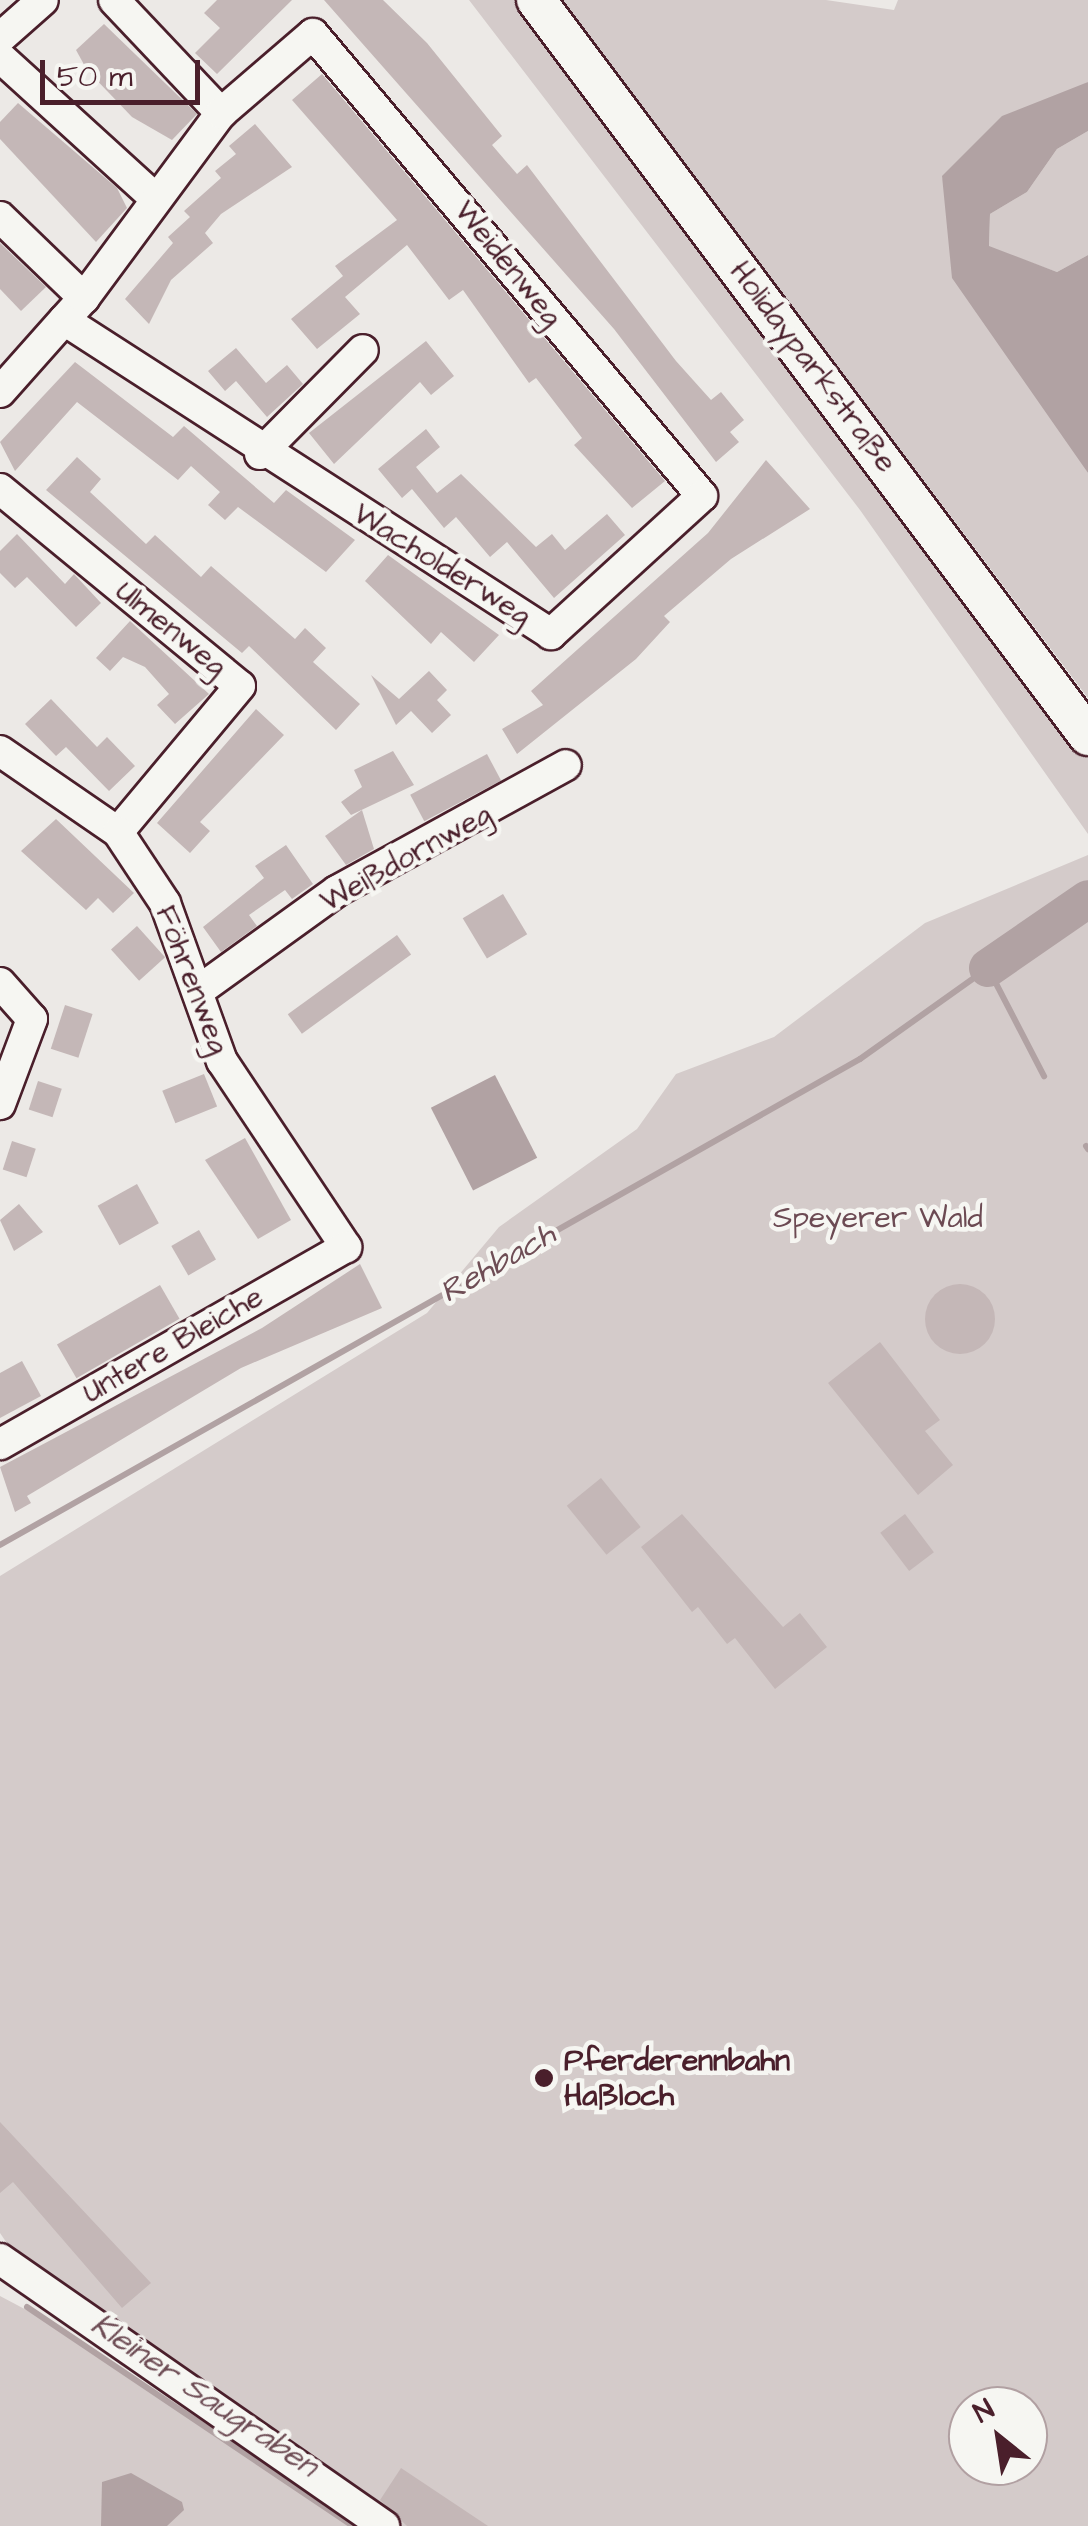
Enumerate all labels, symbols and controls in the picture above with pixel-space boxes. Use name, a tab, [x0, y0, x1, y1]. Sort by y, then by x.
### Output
scale bar	[45, 40, 205, 102]
text: 50 m	[57, 56, 133, 98]
street label: Weidenweg	[446, 194, 570, 334]
street label: Holidayparkstraße	[722, 254, 904, 480]
street label: Wacholderweg	[346, 496, 538, 634]
street label: Ulmenweg	[108, 573, 234, 685]
street label: Weißdornweg	[314, 796, 498, 920]
street label: Föhrenweg	[147, 901, 237, 1059]
park label: Speyerer Wald	[773, 1200, 983, 1236]
water label: Rehbach	[434, 1216, 562, 1312]
street label: Untere Bleiche	[77, 1279, 269, 1411]
place label: Pferderennbahn Haßloch	[564, 2043, 790, 2114]
marker: Pferderennbahn Haßloch	[533, 2067, 555, 2089]
water label: Kleiner Saugraben	[83, 2306, 325, 2486]
north arrow	[948, 2386, 1048, 2486]
text: N	[966, 2390, 1001, 2433]

